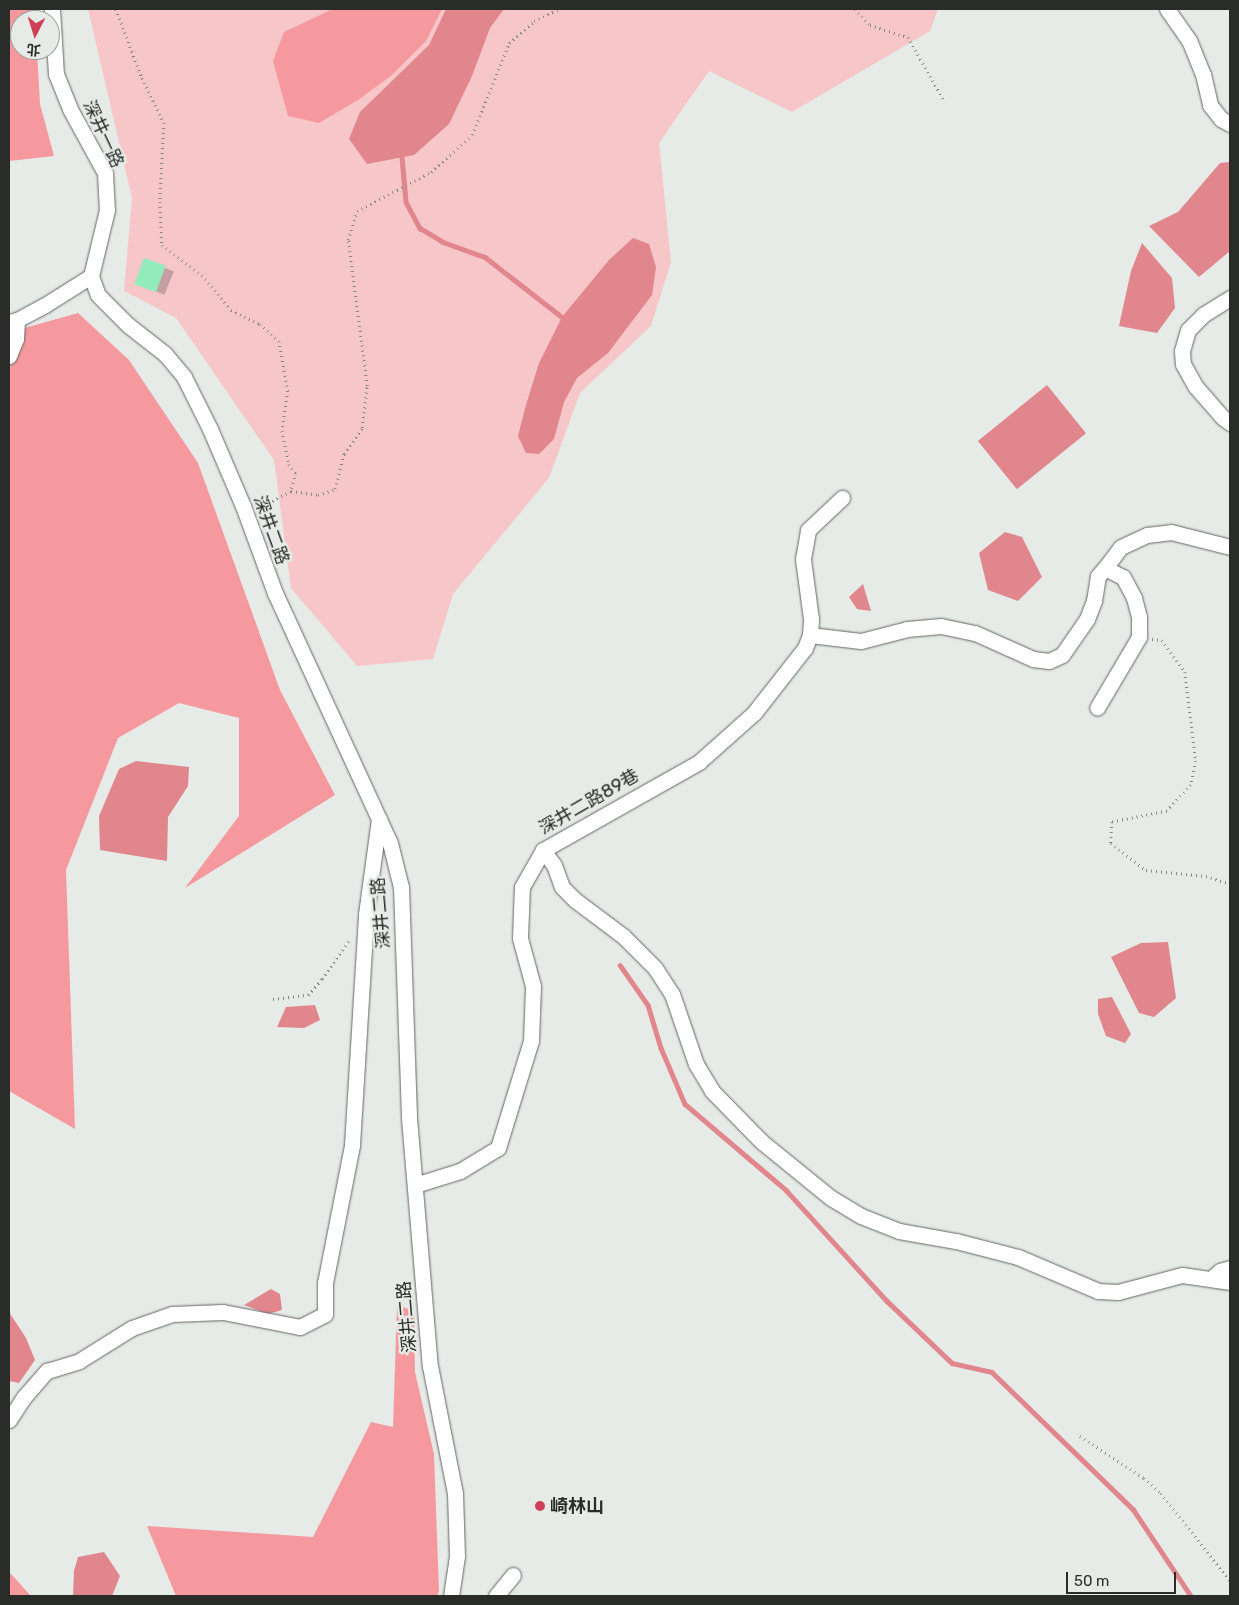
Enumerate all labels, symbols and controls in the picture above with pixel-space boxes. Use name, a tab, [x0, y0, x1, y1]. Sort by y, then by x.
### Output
north arrow	[10, 10, 60, 60]
text: 北	[26, 40, 41, 59]
street label: 深井一路	[78, 97, 128, 171]
street label: 深井二路	[249, 492, 293, 568]
street label: 深井二路89巷	[535, 765, 643, 839]
street label: 深井二路	[367, 876, 395, 950]
street label: 深井二路	[393, 1280, 421, 1354]
place label: 崎林山	[550, 1495, 604, 1517]
marker: 崎林山	[534, 1500, 546, 1512]
scale bar	[1069, 1562, 1179, 1594]
text: 50 m	[1074, 1572, 1109, 1590]

